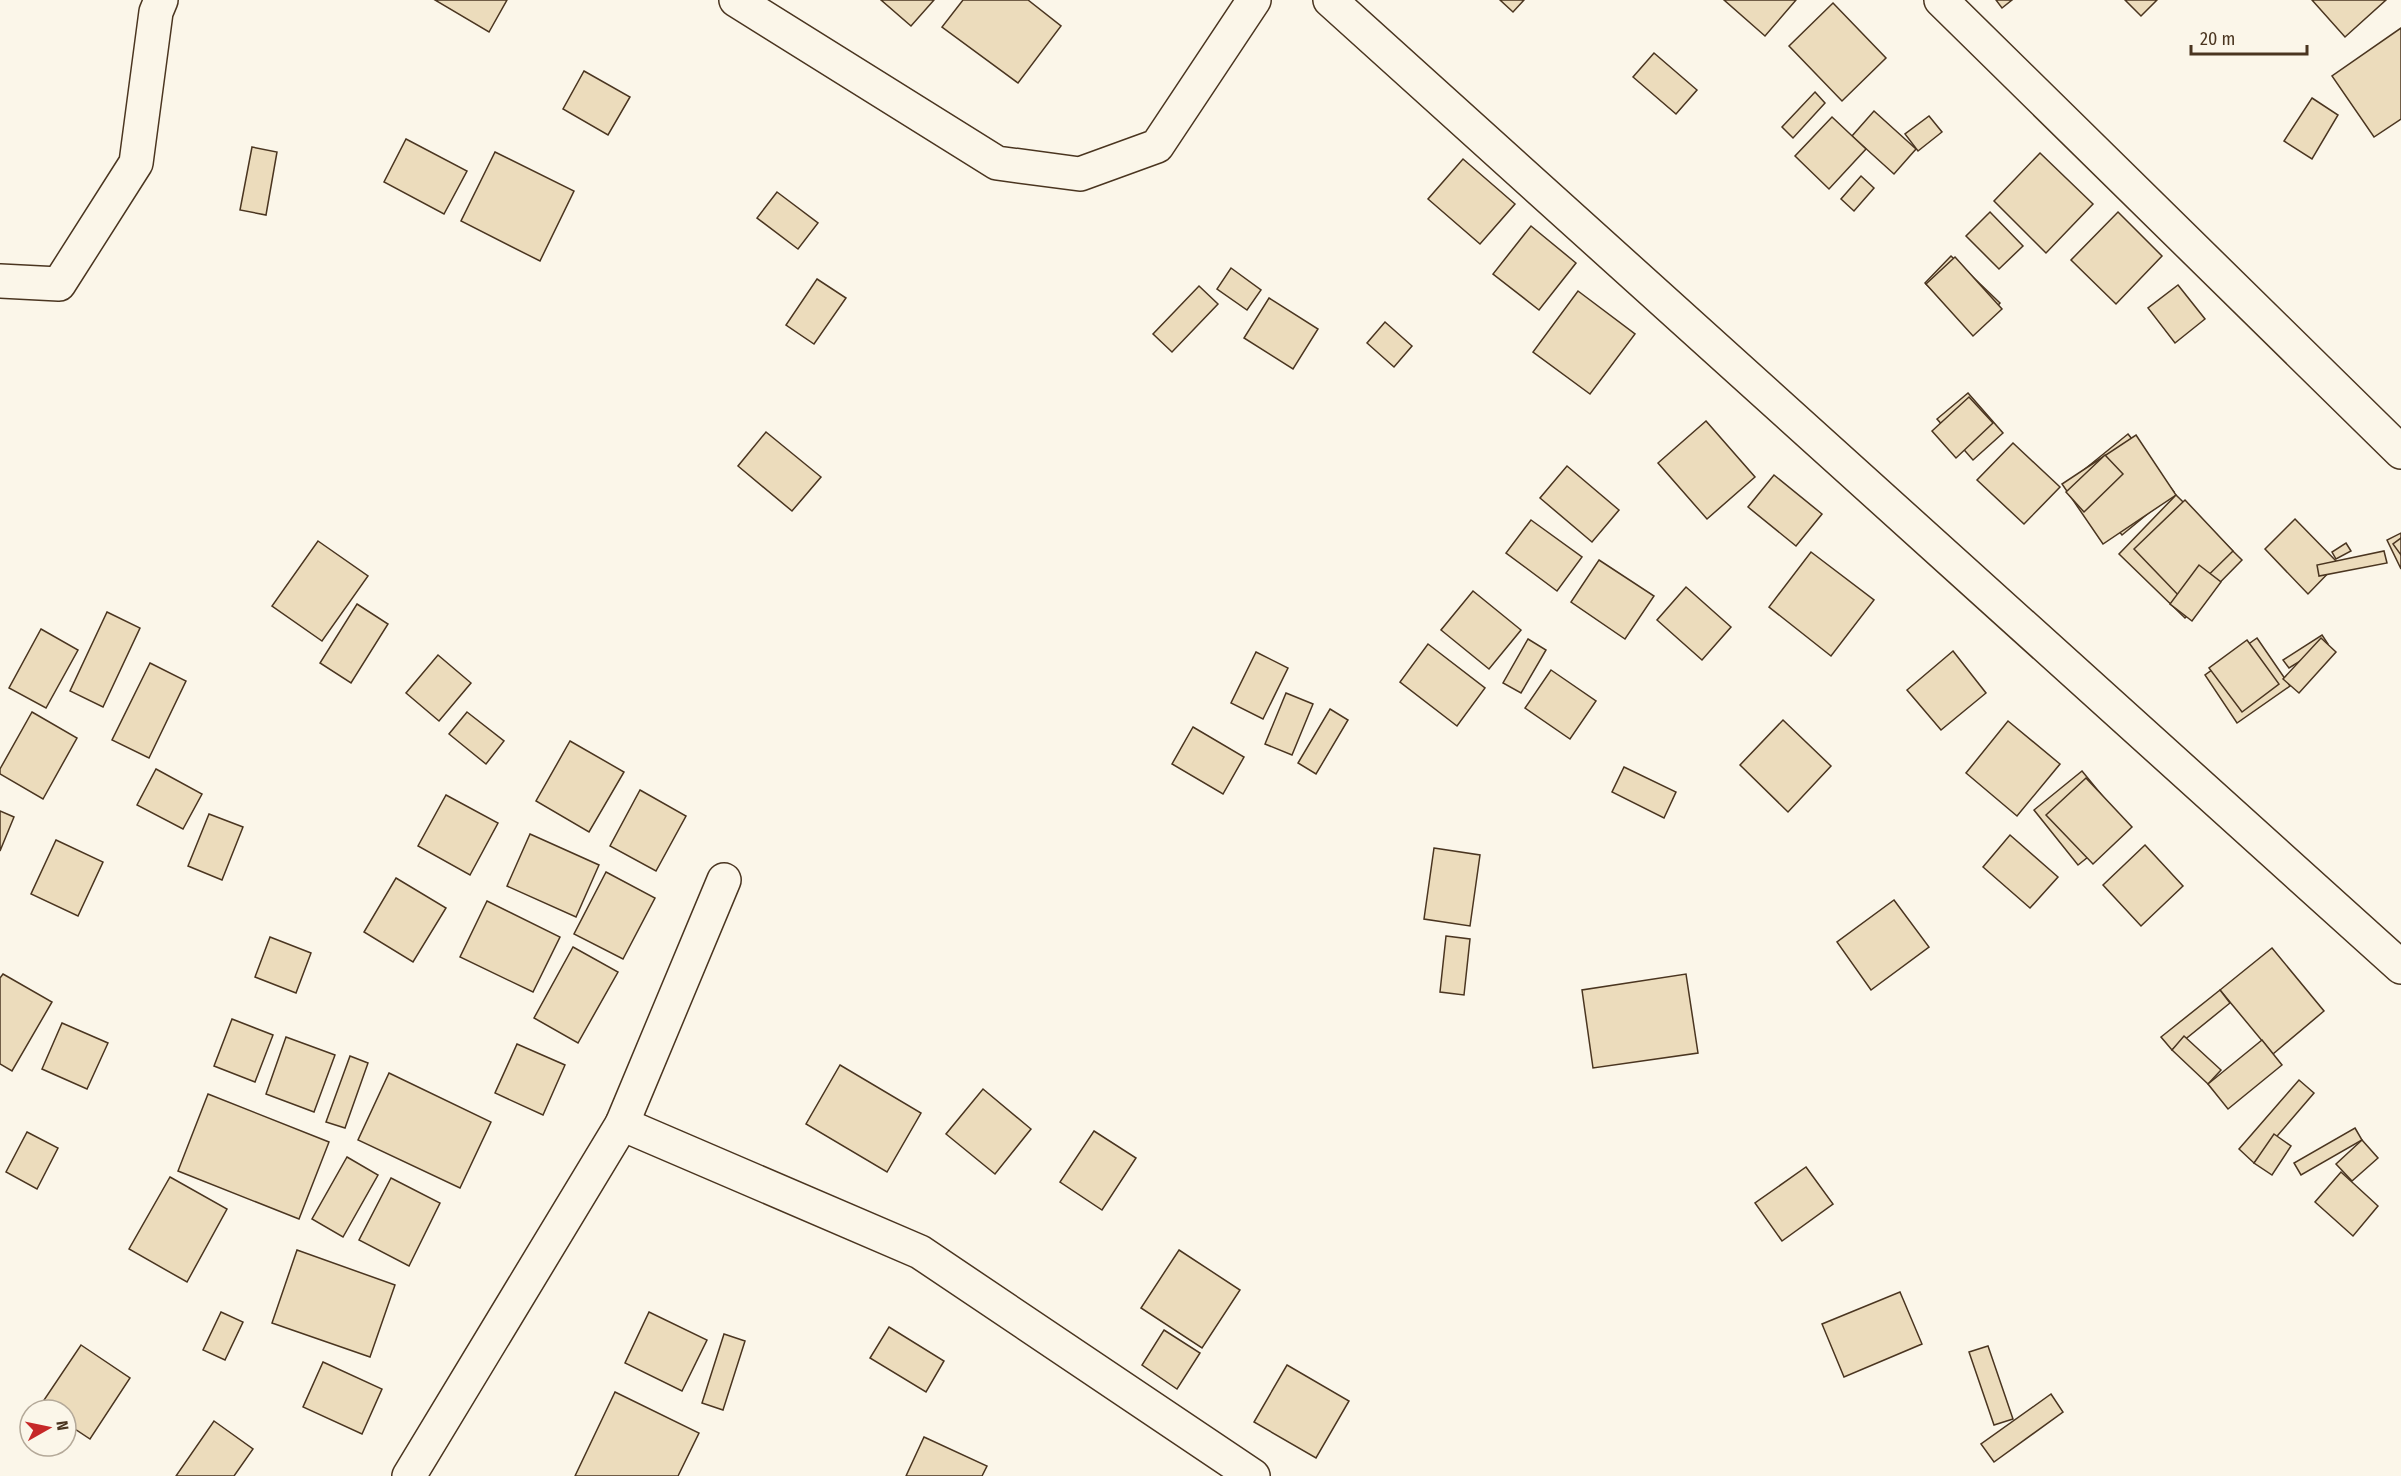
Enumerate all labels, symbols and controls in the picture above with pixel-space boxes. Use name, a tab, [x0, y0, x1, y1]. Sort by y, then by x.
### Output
scale bar	[2191, 18, 2306, 56]
text: 20 m	[2200, 28, 2235, 50]
north arrow	[18, 1398, 78, 1458]
text: N	[52, 1420, 72, 1432]

